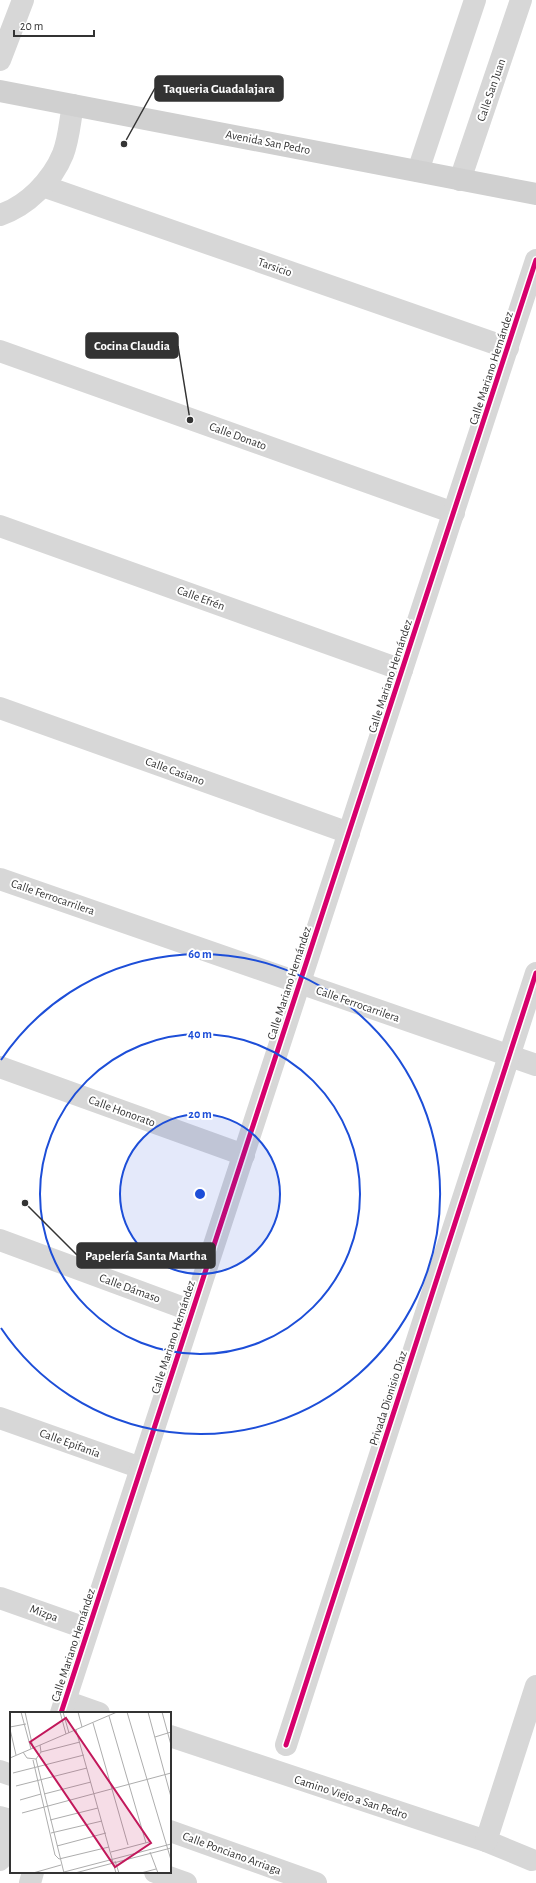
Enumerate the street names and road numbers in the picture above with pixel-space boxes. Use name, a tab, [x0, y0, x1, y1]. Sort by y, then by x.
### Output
street label: Calle San Juan	[475, 57, 507, 123]
street label: Avenida San Pedro	[225, 128, 312, 156]
street label: Tarsicio	[256, 256, 294, 278]
street label: Calle Mariano Hernández	[467, 310, 515, 426]
street label: Calle Donato	[208, 420, 268, 452]
street label: Calle Efrén	[175, 584, 227, 612]
street label: Calle Mariano Hernández	[366, 618, 414, 734]
street label: Calle Casiano	[144, 755, 206, 787]
street label: Calle Ferrocarrilera	[10, 877, 97, 917]
street label: Calle Mariano Hernández	[265, 925, 313, 1041]
street label: Calle Ferrocarrilera	[315, 984, 402, 1024]
street label: Calle Honorato	[87, 1093, 157, 1129]
street label: Calle Dámaso	[98, 1271, 162, 1305]
street label: Calle Mariano Hernández	[149, 1279, 197, 1395]
street label: Privada Dionisio Díaz	[367, 1349, 409, 1447]
street label: Calle Epifanía	[38, 1426, 102, 1460]
street label: Calle Mariano Hernández	[49, 1587, 97, 1703]
street label: Mizpa	[28, 1602, 60, 1624]
street label: Camino Viejo a San Pedro	[293, 1773, 409, 1822]
street label: Calle Ponciano Arriaga	[181, 1830, 283, 1877]

